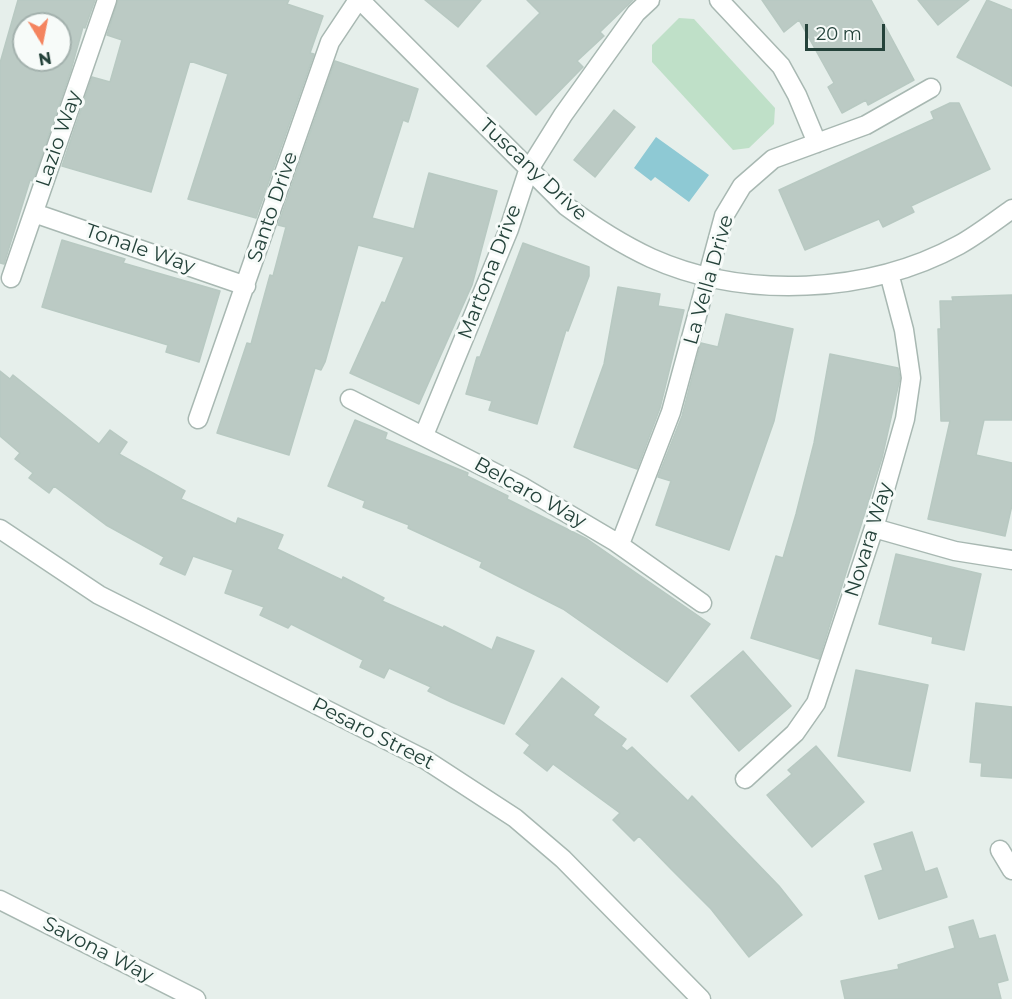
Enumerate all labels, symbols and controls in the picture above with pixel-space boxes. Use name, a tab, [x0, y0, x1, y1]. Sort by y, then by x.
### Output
north arrow	[12, 12, 72, 72]
scale bar	[808, 12, 888, 50]
text: 20 m	[816, 23, 862, 45]
text: N	[37, 48, 53, 69]
street label: Lazio Way	[31, 88, 87, 190]
street label: Tuscany Drive	[474, 114, 592, 226]
street label: Santo Drive	[243, 148, 303, 266]
street label: Martona Drive	[453, 201, 527, 343]
street label: La Vella Drive	[679, 212, 739, 348]
street label: Tonale Way	[82, 219, 198, 279]
street label: Belcaro Way	[470, 452, 590, 534]
street label: Novara Way	[840, 480, 898, 600]
street label: Pesaro Street	[308, 693, 438, 775]
street label: Savona Way	[39, 912, 157, 988]

